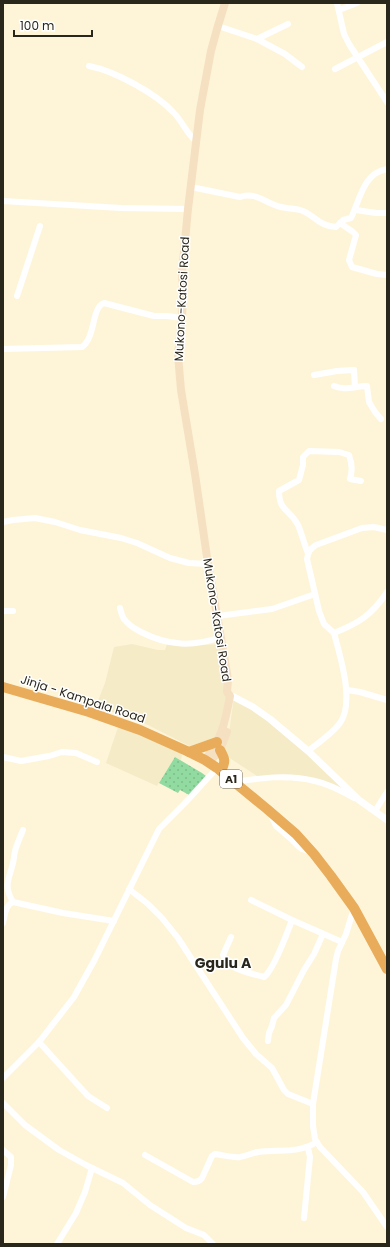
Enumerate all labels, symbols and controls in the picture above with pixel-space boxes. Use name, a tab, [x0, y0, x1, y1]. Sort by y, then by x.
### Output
scale bar	[14, 12, 92, 38]
text: 100 m	[20, 17, 54, 34]
street label: Mukono-Katosi Road	[170, 236, 193, 362]
street label: Mukono-Katosi Road	[199, 557, 236, 683]
street label: Jinja - Kampala Road	[18, 670, 148, 727]
road number: A1	[220, 770, 242, 788]
district label: Ggulu A	[195, 953, 252, 973]

